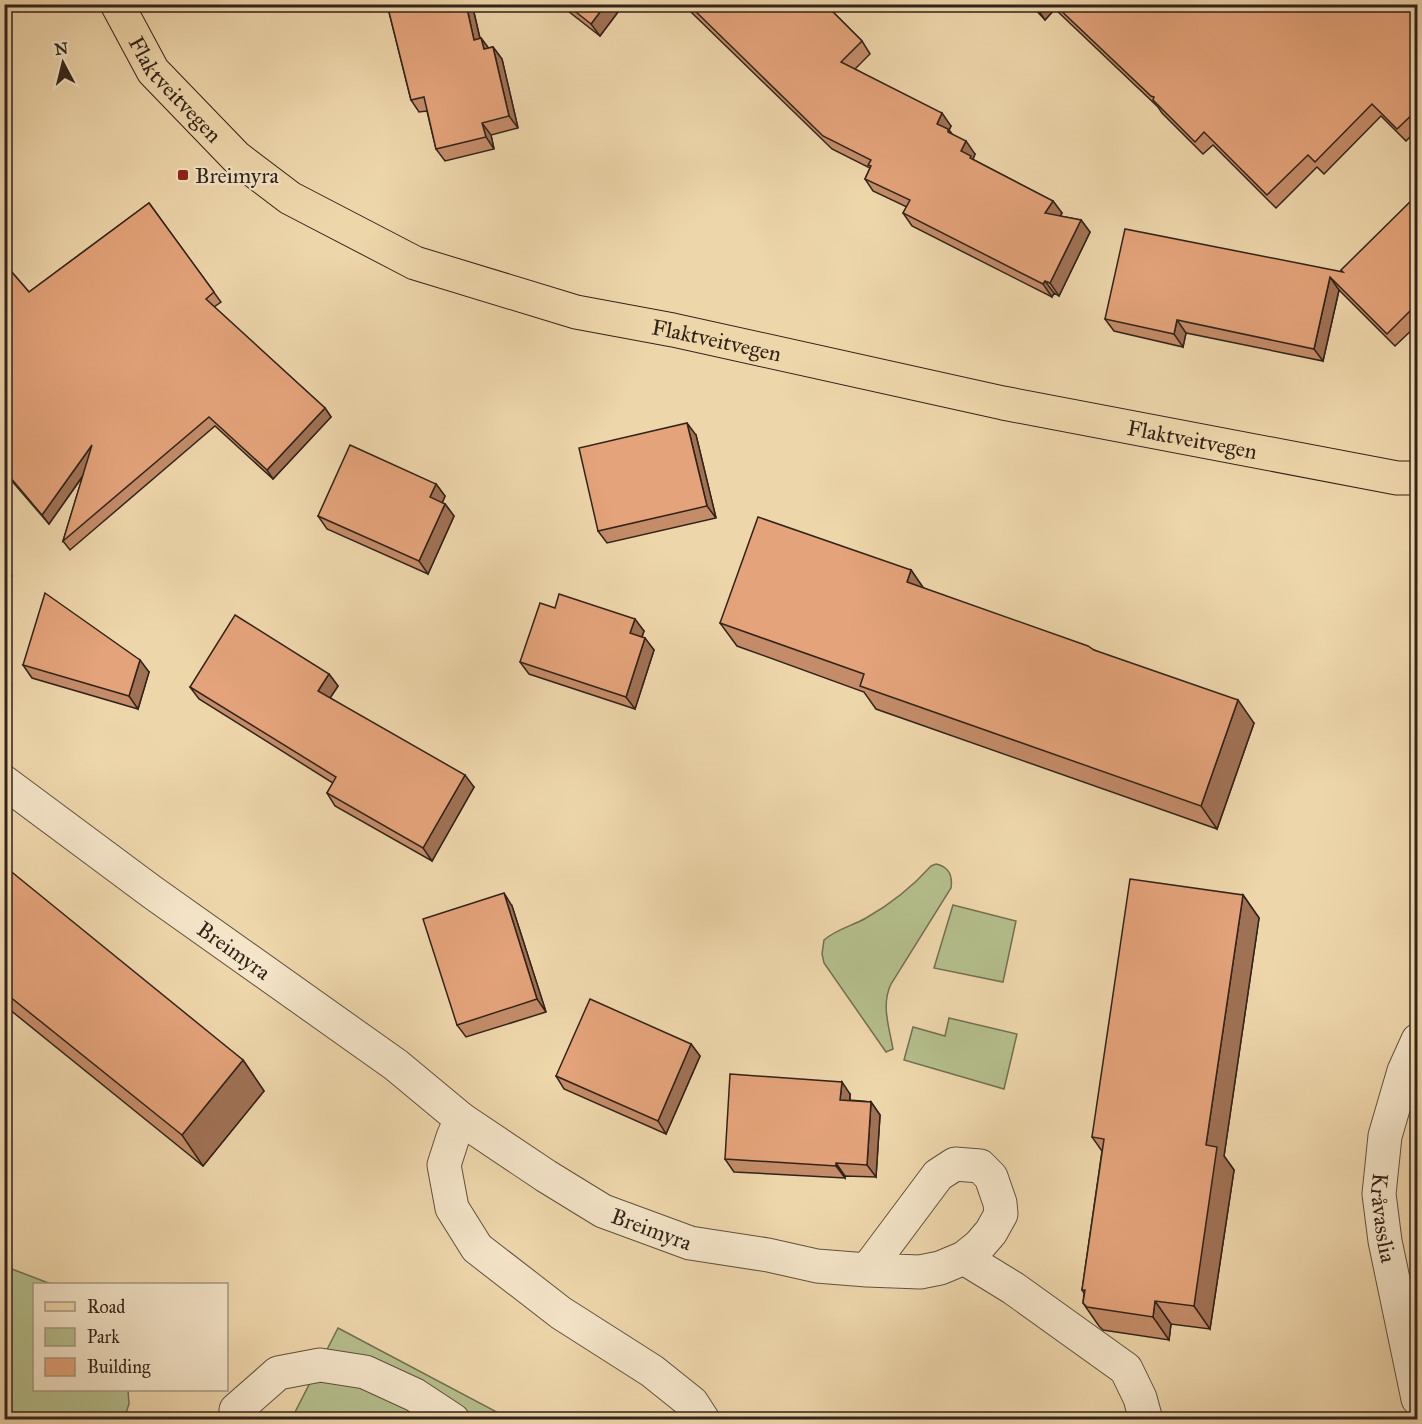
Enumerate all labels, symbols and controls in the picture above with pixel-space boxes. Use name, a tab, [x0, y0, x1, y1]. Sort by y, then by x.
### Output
street label: Flaktveitvegen	[123, 31, 228, 148]
north arrow	[33, 33, 93, 93]
text: N	[53, 38, 70, 59]
place label: Breimyra	[195, 162, 279, 189]
marker: Breimyra	[176, 168, 190, 182]
street label: Flaktveitvegen	[650, 313, 784, 368]
street label: Flaktveitvegen	[1125, 414, 1260, 465]
street label: Breimyra	[192, 915, 276, 986]
street label: Kråvasslia	[1365, 1172, 1402, 1266]
street label: Breimyra	[607, 1202, 696, 1257]
legend	[33, 1283, 228, 1391]
text: Road	[87, 1296, 125, 1318]
text: Park	[87, 1326, 120, 1348]
text: Building	[87, 1356, 151, 1379]

